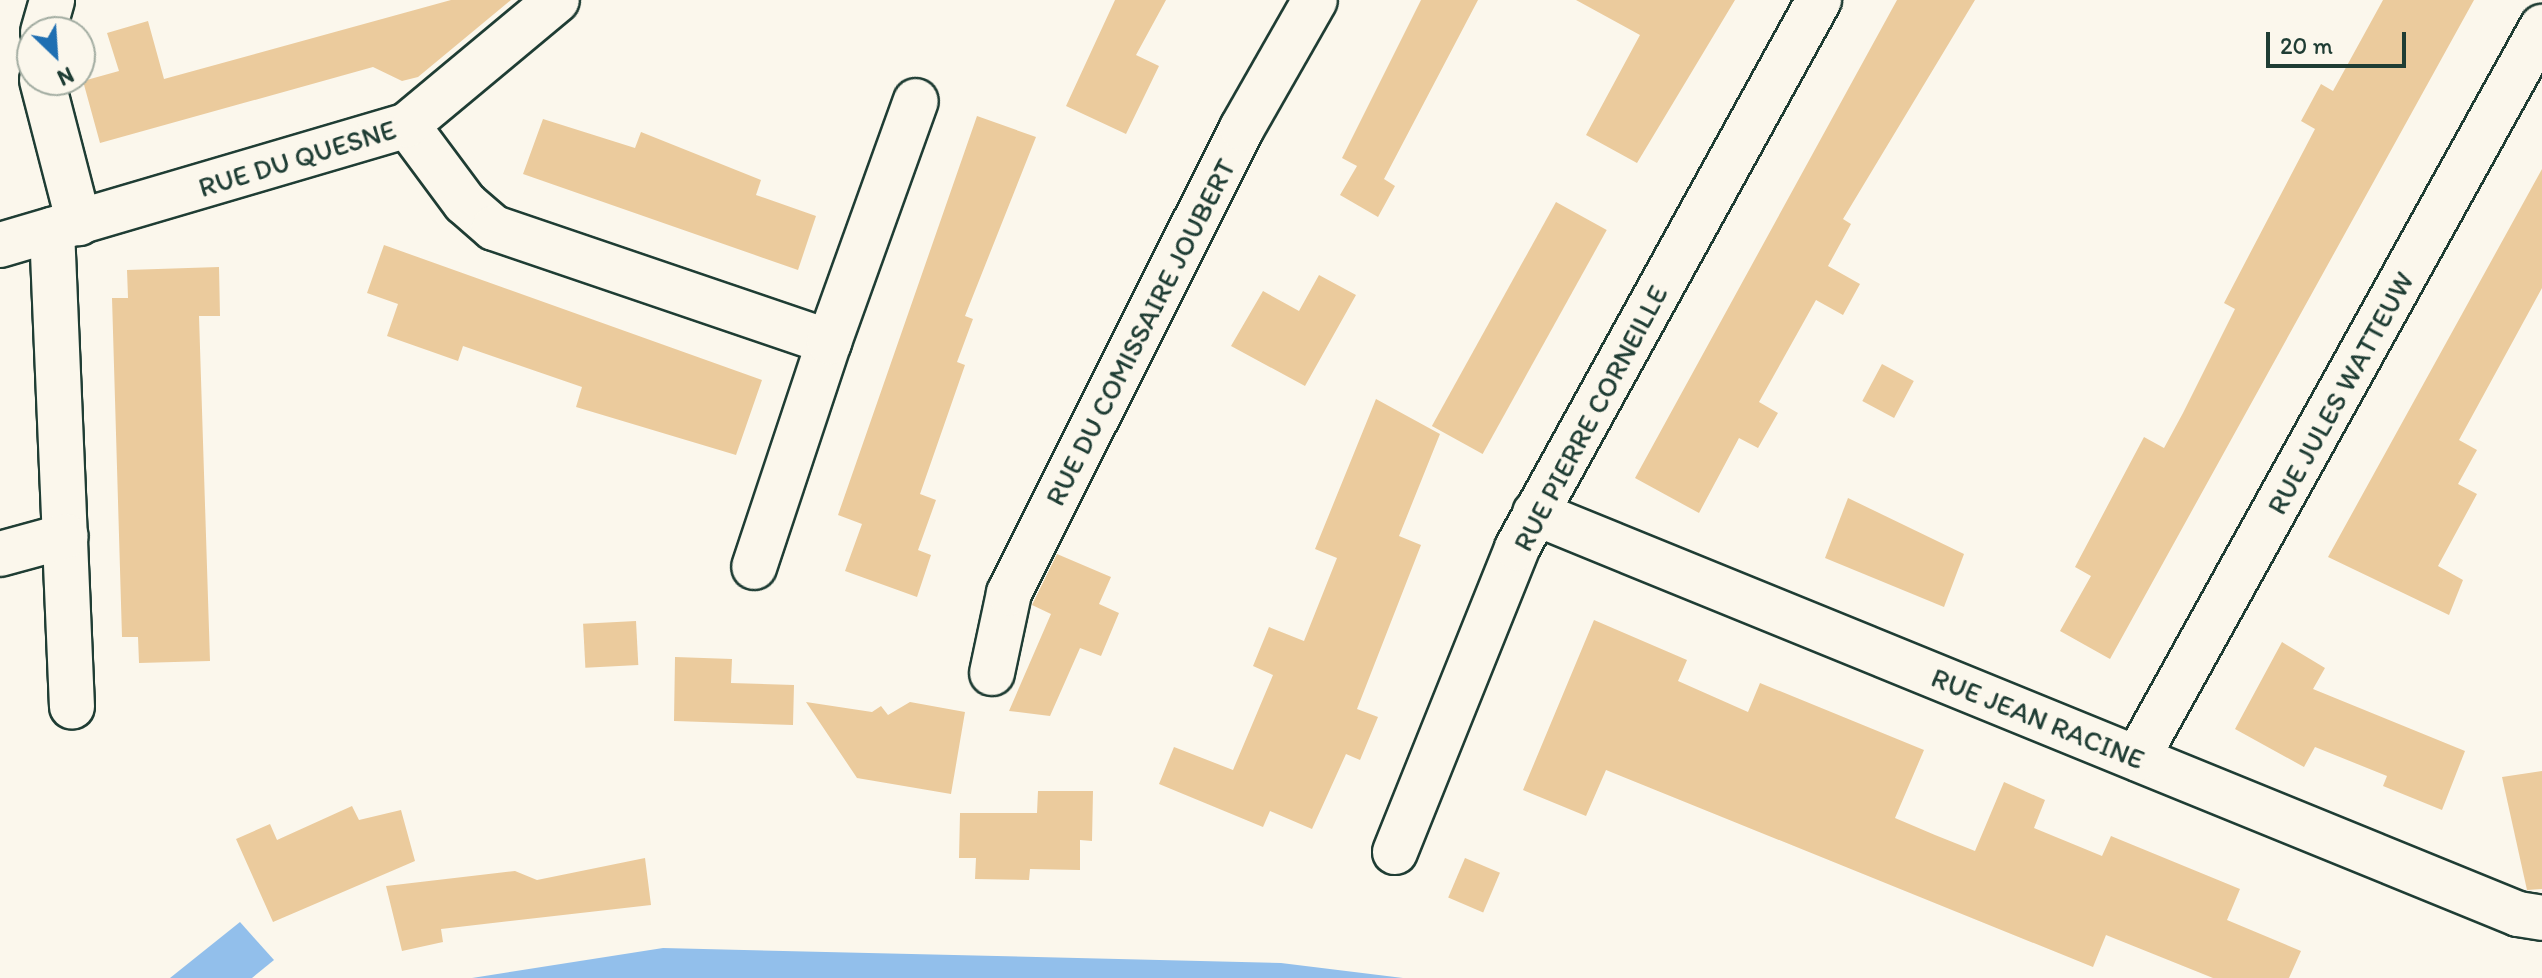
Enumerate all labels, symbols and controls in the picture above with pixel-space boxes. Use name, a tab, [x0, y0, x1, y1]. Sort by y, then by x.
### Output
north arrow	[16, 16, 96, 96]
scale bar	[2270, 16, 2410, 66]
text: 20 m	[2280, 31, 2333, 60]
text: N	[53, 61, 78, 92]
street label: RUE DU QUESNE	[194, 112, 400, 204]
street label: RUE DU COMISSAIRE JOUBERT	[1037, 152, 1243, 512]
street label: RUE JULES WATTEUW	[2259, 266, 2421, 520]
street label: RUE PIERRE CORNEILLE	[1505, 277, 1675, 559]
street label: RUE JEAN RACINE	[1928, 660, 2148, 776]

